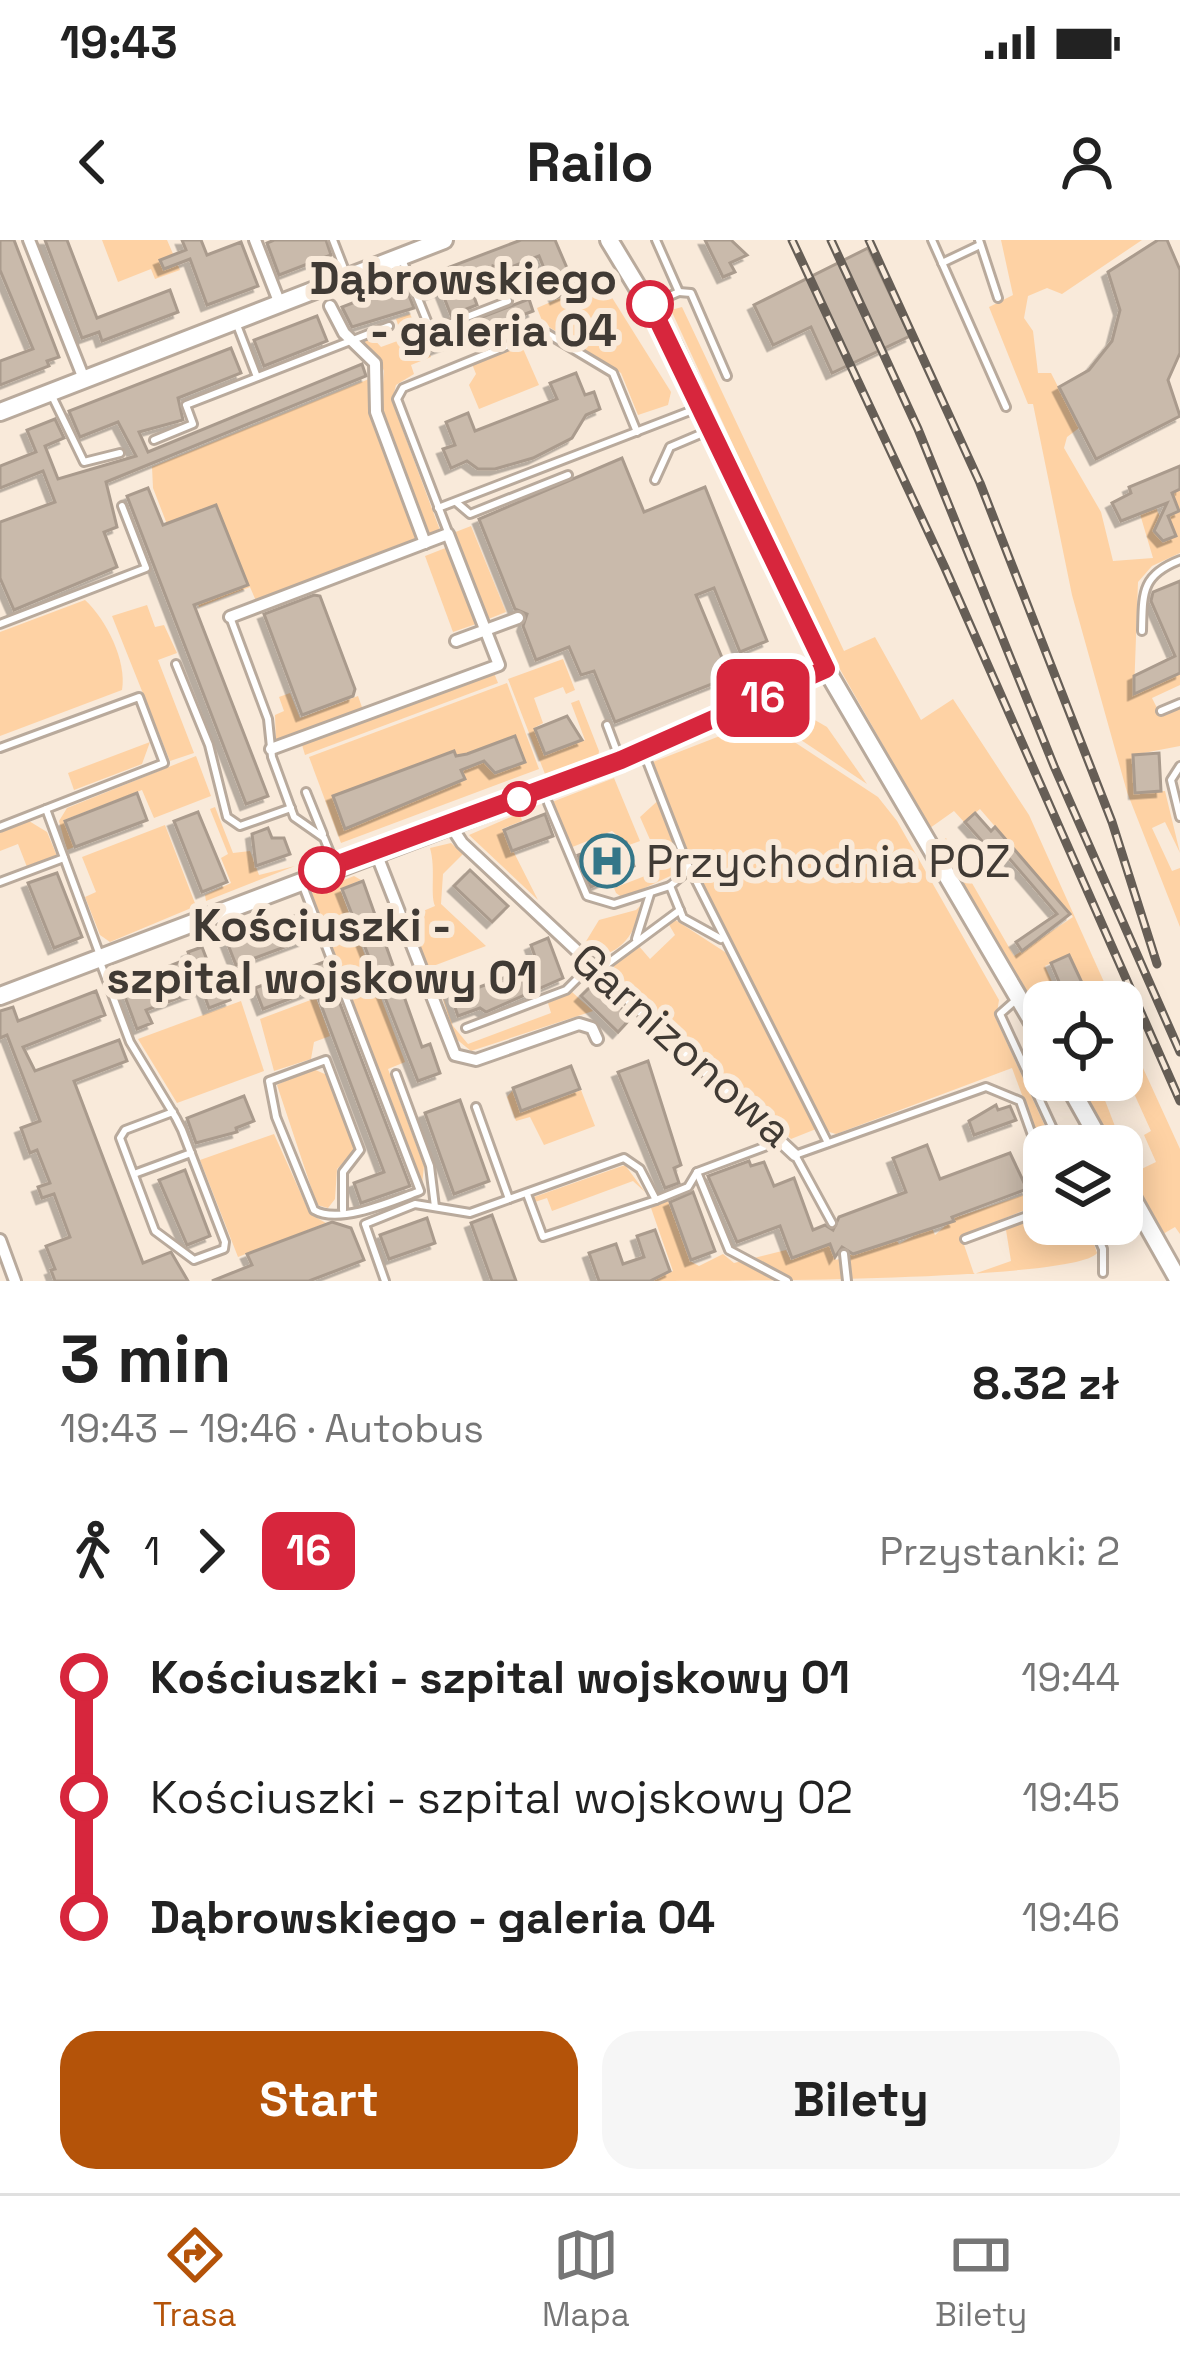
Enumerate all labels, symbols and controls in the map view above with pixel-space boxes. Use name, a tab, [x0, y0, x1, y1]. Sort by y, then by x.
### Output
text: 19:43	[60, 14, 178, 71]
text: Railo	[526, 128, 654, 197]
icon: back	[60, 129, 126, 195]
icon: person	[1054, 129, 1120, 195]
place label: Dąbrowskiego - galeria 04	[309, 250, 617, 359]
marker: Dąbrowskiego - galeria 04	[628, 282, 672, 326]
line badge: 16	[709, 659, 817, 737]
text: 16	[741, 671, 785, 724]
unlabelled marker	[503, 783, 535, 815]
hospital icon: Przychodnia POZ	[579, 833, 635, 889]
place label: Przychodnia POZ	[646, 833, 1011, 890]
marker: Kościuszki - szpital wojskowy 01	[300, 848, 344, 892]
place label: Kościuszki - szpital wojskowy 01	[106, 897, 538, 1006]
street label: Garnizonowa	[560, 931, 804, 1159]
map controls	[1023, 981, 1143, 1245]
button: locate	[1023, 981, 1143, 1101]
button: layers	[1023, 1125, 1143, 1245]
text: 3 min	[60, 1317, 231, 1401]
text: 8.32 zł	[972, 1355, 1120, 1412]
text: 19:43 – 19:46 · Autobus	[60, 1404, 484, 1453]
icon: walk	[60, 1518, 126, 1584]
icon: forward	[178, 1518, 244, 1584]
text: 16	[286, 1524, 331, 1577]
text: 1	[144, 1527, 160, 1576]
text: Przystanki: 2	[879, 1527, 1120, 1576]
text: Kościuszki - szpital wojskowy 01	[150, 1649, 850, 1706]
text: 19:44	[1021, 1653, 1120, 1702]
text: Kościuszki - szpital wojskowy 02	[150, 1769, 853, 1826]
text: 19:45	[1022, 1773, 1120, 1822]
text: Dąbrowskiego - galeria 04	[150, 1889, 715, 1946]
text: 19:46	[1022, 1893, 1120, 1942]
button: Start	[60, 2031, 578, 2169]
button: Bilety	[602, 2031, 1120, 2169]
tab: Trasa	[153, 2222, 237, 2336]
tab: Mapa	[542, 2222, 630, 2336]
tab: Bilety	[935, 2222, 1027, 2336]

